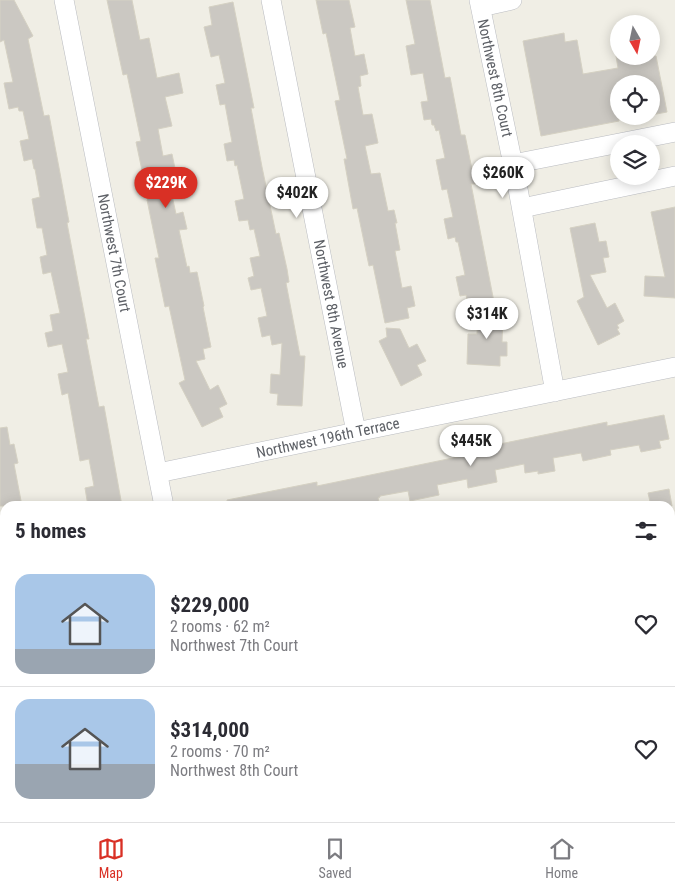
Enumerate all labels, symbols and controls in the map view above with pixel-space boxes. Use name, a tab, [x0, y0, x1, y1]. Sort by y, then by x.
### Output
north arrow	[610, 15, 660, 65]
map controls	[610, 15, 660, 185]
street label: Northwest 8th Court	[474, 17, 516, 139]
button: locate	[610, 75, 660, 125]
button: layers	[610, 135, 660, 185]
pin: $260K	[468, 156, 538, 199]
text: $260K	[482, 163, 524, 182]
pin: $229K	[131, 166, 201, 209]
text: $229K	[145, 173, 187, 192]
pin: $402K	[262, 176, 332, 219]
text: $402K	[276, 183, 318, 202]
street label: Northwest 7th Court	[94, 192, 134, 314]
street label: Northwest 8th Avenue	[310, 238, 352, 370]
pin: $314K	[452, 298, 522, 340]
text: $314K	[466, 304, 508, 323]
street label: Northwest 196th Terrace	[255, 414, 401, 462]
pin: $445K	[436, 424, 506, 467]
text: $445K	[450, 431, 492, 450]
icon: filters	[632, 517, 660, 545]
text: 5 homes	[15, 519, 86, 543]
text: $229,000	[170, 593, 249, 617]
icon: home	[55, 594, 115, 654]
icon: heart	[632, 610, 660, 638]
text: 2 rooms · 62 m²	[170, 617, 270, 636]
text: Northwest 7th Court	[170, 636, 298, 655]
text: $314,000	[170, 718, 249, 742]
icon: home	[55, 719, 115, 779]
icon: heart	[632, 735, 660, 763]
text: 2 rooms · 70 m²	[170, 742, 270, 761]
text: Northwest 8th Court	[170, 761, 298, 780]
tab: Map	[97, 835, 125, 881]
tab: Saved	[318, 835, 352, 881]
tab: Home	[545, 835, 578, 881]

